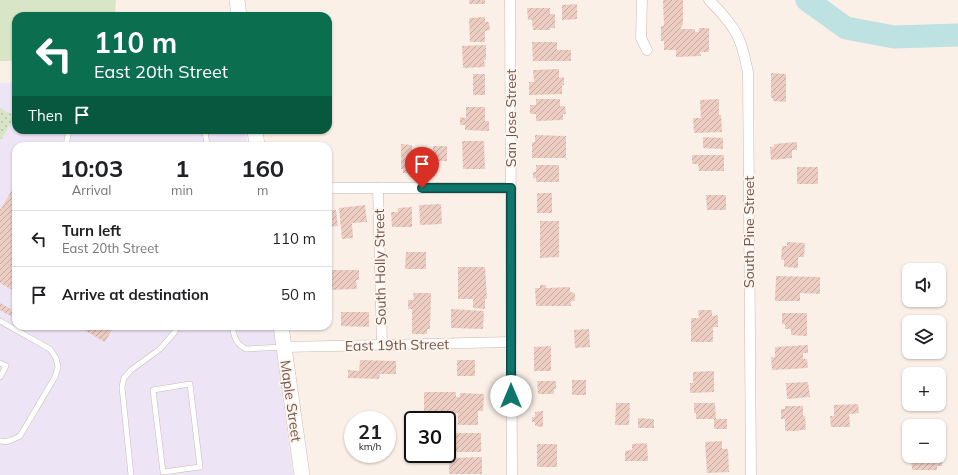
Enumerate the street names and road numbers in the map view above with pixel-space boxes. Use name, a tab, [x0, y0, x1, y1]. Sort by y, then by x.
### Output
street label: San Jose Street	[502, 69, 520, 167]
street label: South Pine Street	[740, 176, 758, 288]
street label: South Holly Street	[370, 208, 390, 326]
street label: East 19th Street	[345, 335, 449, 355]
street label: Maple Street	[276, 359, 306, 443]

